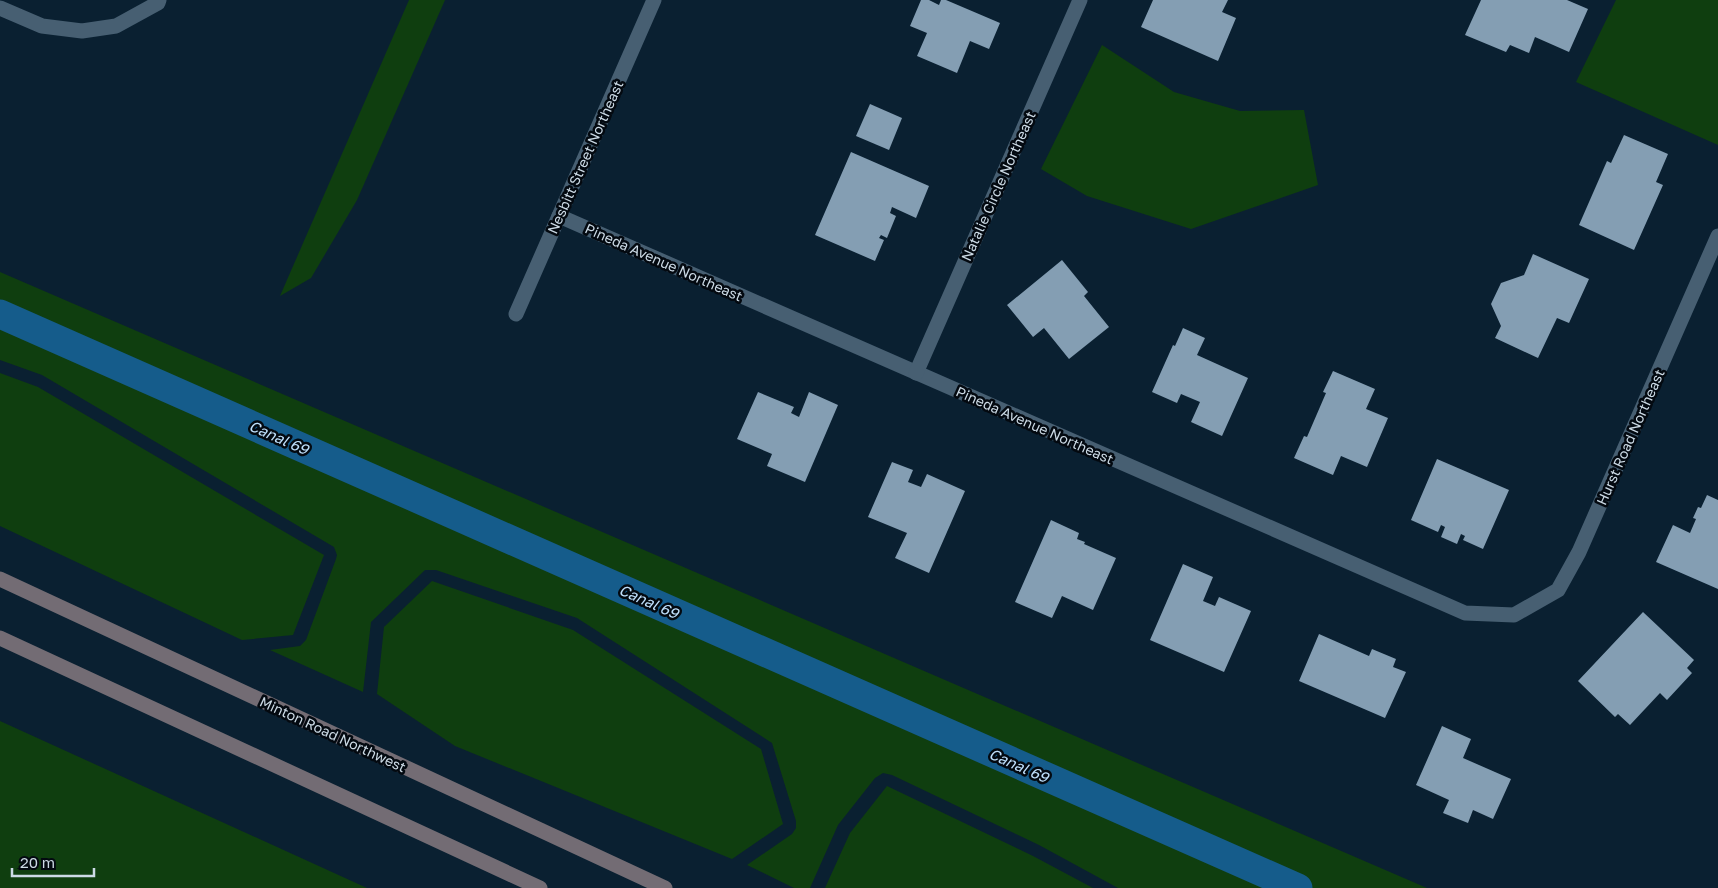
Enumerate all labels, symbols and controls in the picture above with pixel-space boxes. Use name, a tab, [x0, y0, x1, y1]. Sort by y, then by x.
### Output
street label: Nesbitt Street Northeast	[543, 78, 627, 236]
street label: Natalie Circle Northeast	[957, 109, 1039, 263]
street label: Pineda Avenue Northeast	[583, 220, 745, 304]
street label: Hurst Road Northeast	[1592, 366, 1668, 508]
street label: Pineda Avenue Northeast	[954, 383, 1116, 467]
water label: Canal 69	[247, 416, 313, 459]
water label: Canal 69	[617, 580, 683, 623]
street label: Minton Road Northwest	[257, 693, 409, 775]
water label: Canal 69	[987, 744, 1053, 787]
scale bar	[12, 846, 95, 878]
text: 20 m	[20, 853, 55, 871]

